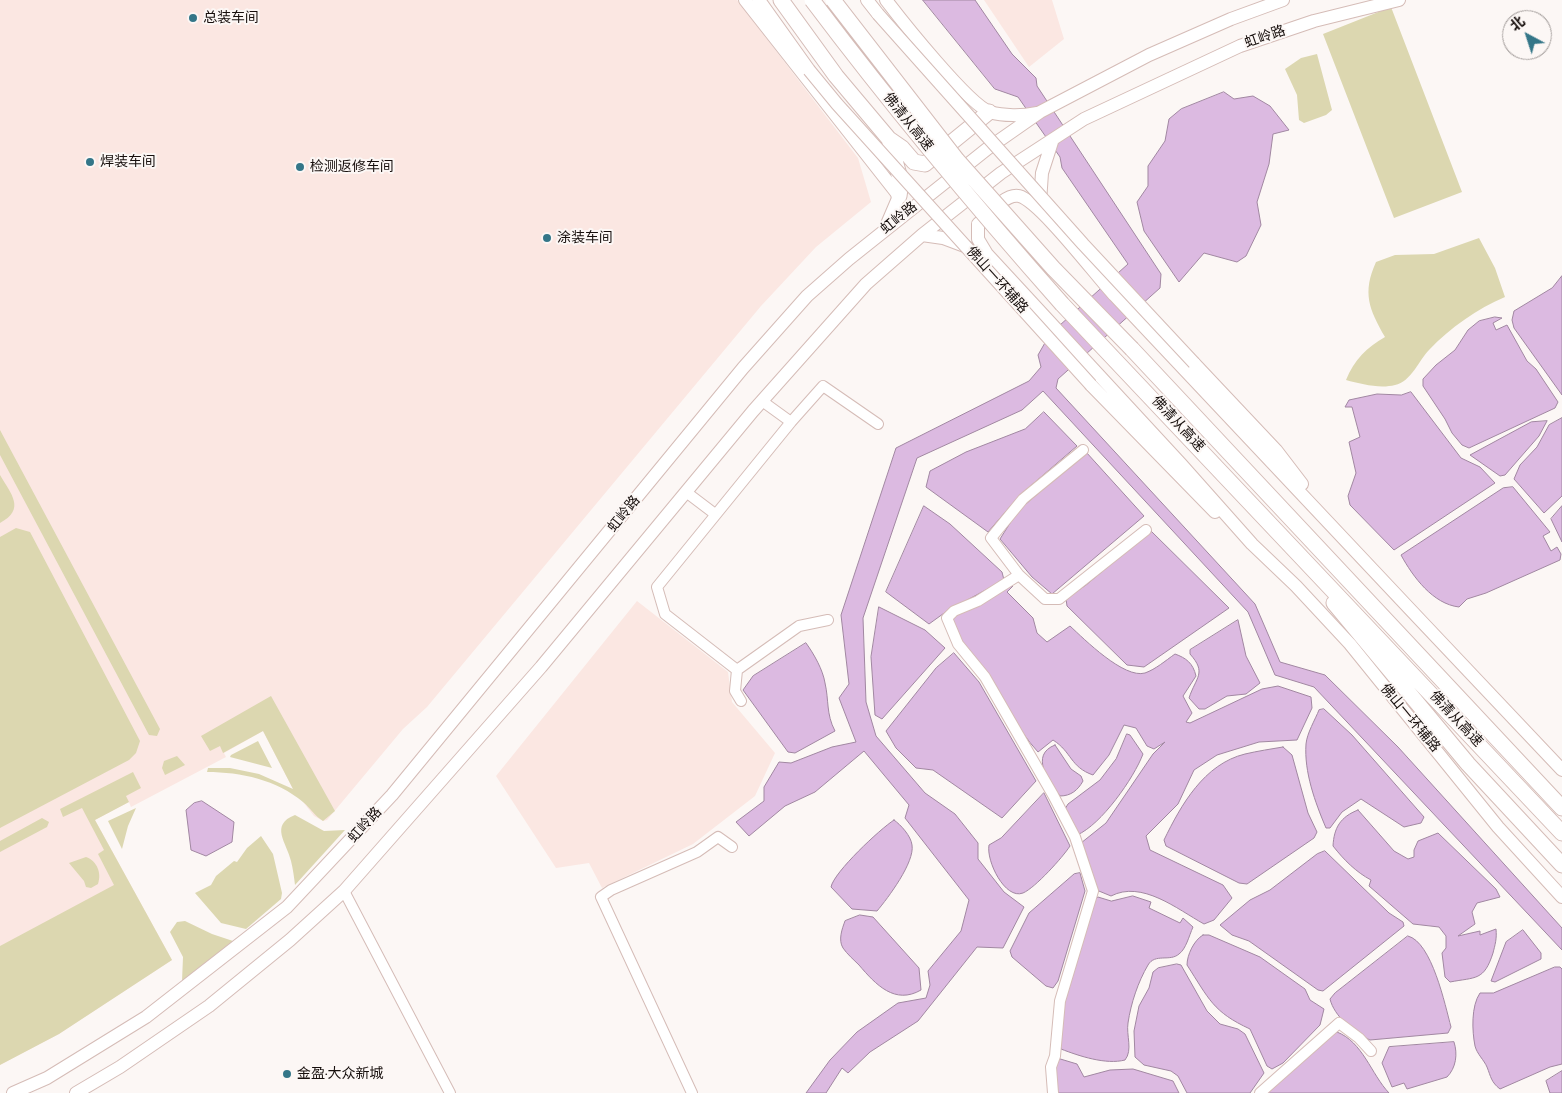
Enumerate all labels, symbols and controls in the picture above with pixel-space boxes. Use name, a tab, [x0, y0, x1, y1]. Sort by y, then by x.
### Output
place label: 总装车间	[203, 10, 259, 26]
north arrow	[1502, 10, 1552, 60]
marker: 总装车间	[187, 12, 199, 24]
text: 北	[1507, 13, 1529, 35]
street label: 虹岭路	[1242, 22, 1288, 52]
street label: 佛清从高速	[879, 90, 937, 154]
place label: 焊装车间	[100, 154, 156, 170]
marker: 焊装车间	[84, 156, 96, 168]
place label: 检测返修车间	[310, 159, 394, 175]
marker: 检测返修车间	[294, 161, 306, 173]
street label: 虹岭路	[877, 198, 921, 238]
place label: 涂装车间	[557, 230, 613, 246]
marker: 涂装车间	[541, 232, 553, 244]
street label: 佛山一环辅路	[963, 243, 1031, 317]
street label: 佛清从高速	[1148, 393, 1208, 455]
street label: 虹岭路	[604, 492, 644, 536]
street label: 佛山一环辅路	[1377, 680, 1443, 756]
street label: 佛清从高速	[1426, 688, 1486, 750]
street label: 虹岭路	[345, 804, 385, 846]
place label: 金盈·大众新城	[297, 1066, 383, 1082]
marker: 金盈·大众新城	[281, 1068, 293, 1080]

